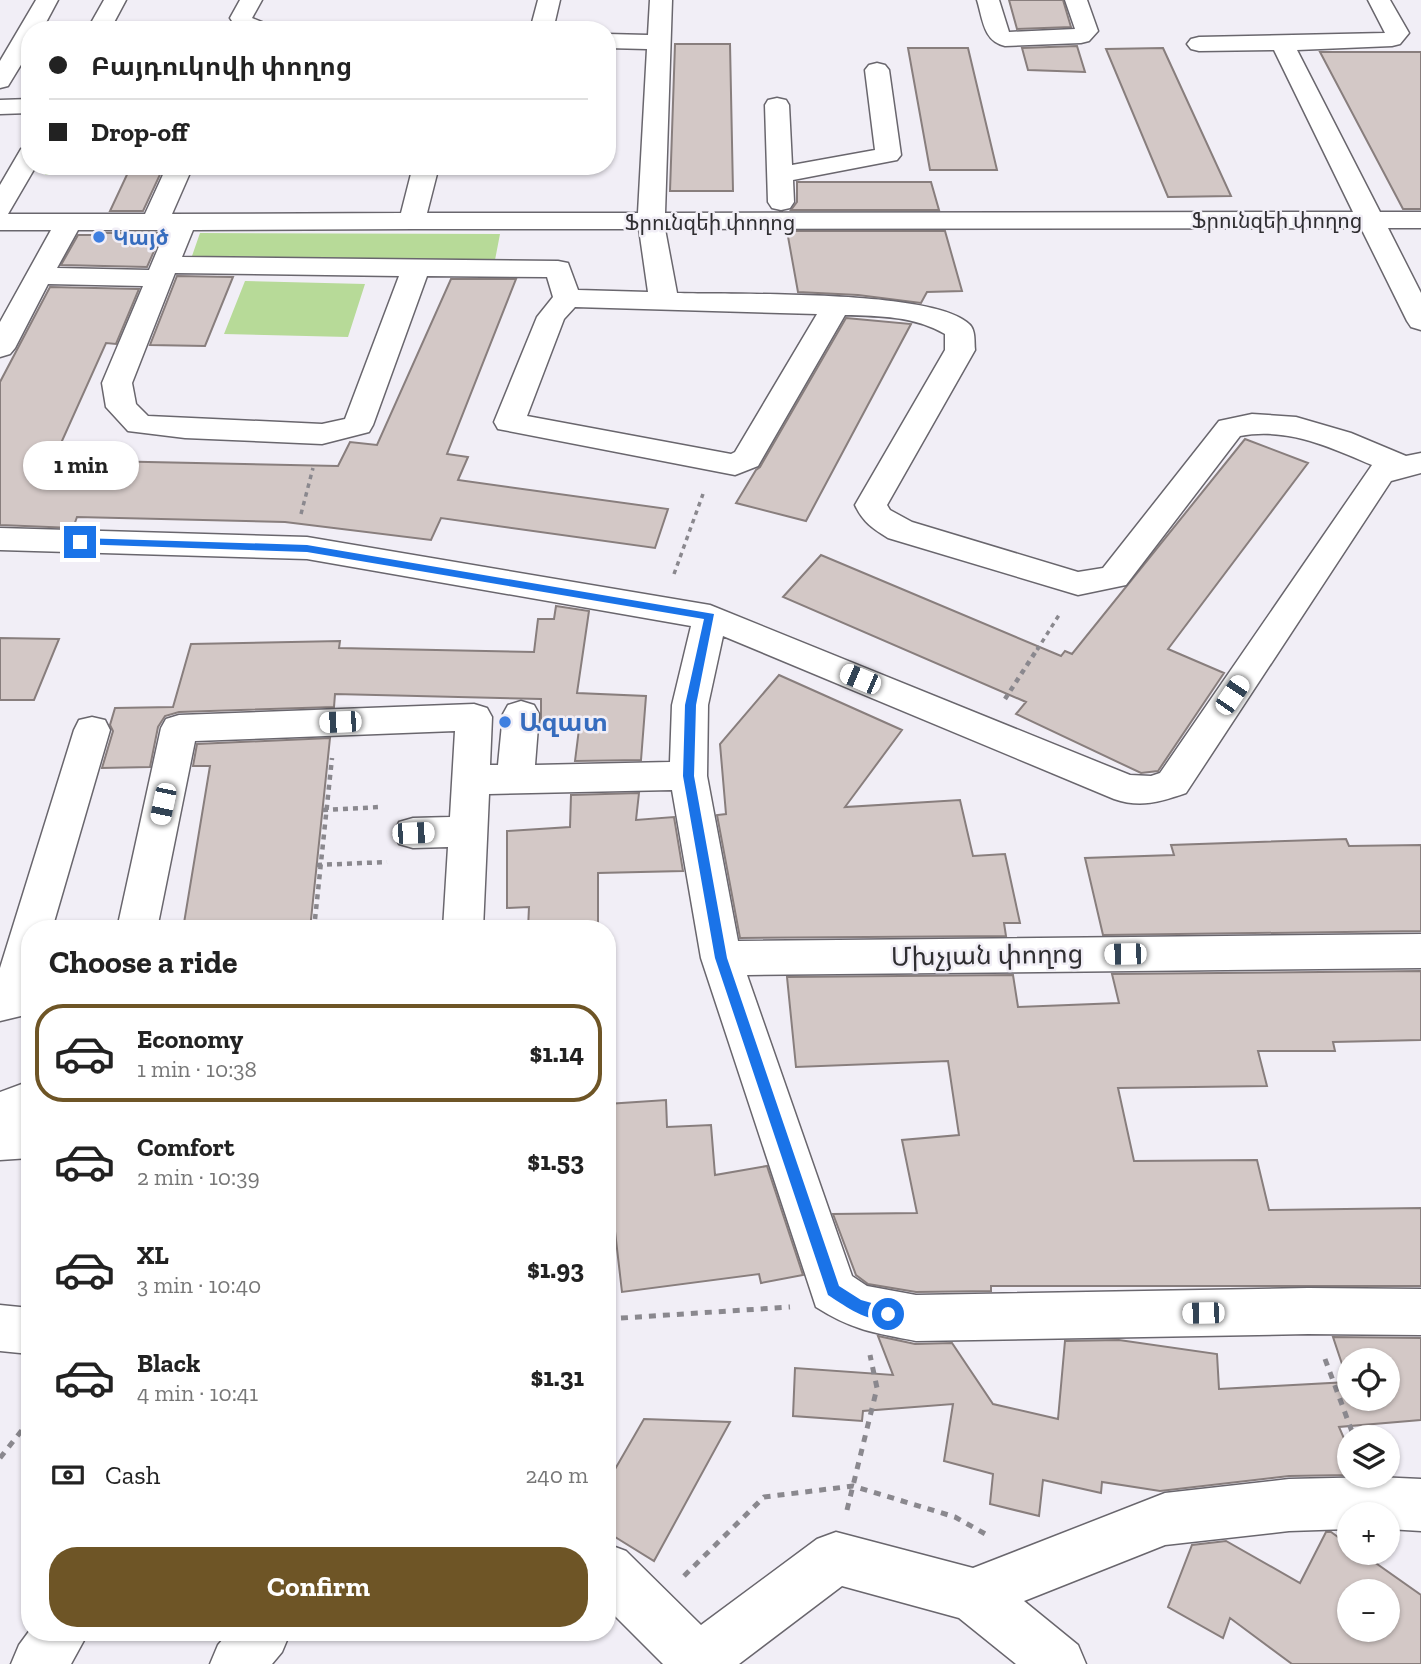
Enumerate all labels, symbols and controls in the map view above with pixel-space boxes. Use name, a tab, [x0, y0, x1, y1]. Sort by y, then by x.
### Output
text: Բայդուկովի փողոց	[91, 50, 352, 82]
text: Drop-off	[91, 116, 188, 148]
street label: Ֆրունզեի փողոց	[1192, 208, 1362, 233]
street label: Ֆրունզեի փողոց	[625, 210, 795, 235]
place label: Կայծ	[113, 225, 169, 250]
marker: Կայծ	[91, 229, 107, 245]
callout: 1 min	[22, 440, 138, 490]
text: 1 min	[54, 451, 108, 479]
route end	[64, 526, 96, 558]
car	[837, 661, 884, 697]
car	[1212, 672, 1253, 718]
place label: Ազատ	[519, 706, 608, 738]
car	[319, 711, 362, 733]
marker: Ազատ	[497, 714, 513, 730]
car	[149, 781, 178, 827]
car	[392, 822, 435, 844]
street label: Մխչյան փողոց	[891, 937, 1083, 973]
text: Choose a ride	[49, 943, 237, 981]
car	[1104, 943, 1147, 965]
icon: car	[53, 1022, 116, 1085]
text: Economy	[137, 1023, 243, 1055]
text: $1.14	[529, 1037, 584, 1069]
text: 1 min · 10:38	[137, 1055, 257, 1083]
icon: car	[53, 1130, 116, 1193]
text: Comfort	[137, 1131, 234, 1163]
text: $1.53	[527, 1145, 584, 1177]
text: 2 min · 10:39	[137, 1163, 260, 1191]
icon: car	[53, 1238, 116, 1301]
text: XL	[137, 1239, 169, 1271]
text: $1.93	[527, 1253, 584, 1285]
text: 3 min · 10:40	[137, 1271, 261, 1299]
route start	[872, 1298, 904, 1330]
car	[1182, 1302, 1225, 1324]
icon: car	[53, 1346, 116, 1409]
text: Black	[137, 1347, 200, 1379]
map controls	[1337, 1348, 1400, 1642]
button: locate	[1337, 1348, 1400, 1411]
text: $1.31	[530, 1361, 584, 1393]
text: 4 min · 10:41	[137, 1379, 258, 1407]
button: layers	[1337, 1425, 1400, 1488]
icon: cash	[49, 1456, 87, 1494]
text: Cash	[105, 1459, 160, 1491]
text: 240 m	[525, 1461, 588, 1489]
button: +	[1337, 1502, 1400, 1565]
button: Confirm	[49, 1547, 588, 1627]
button: −	[1337, 1579, 1400, 1642]

